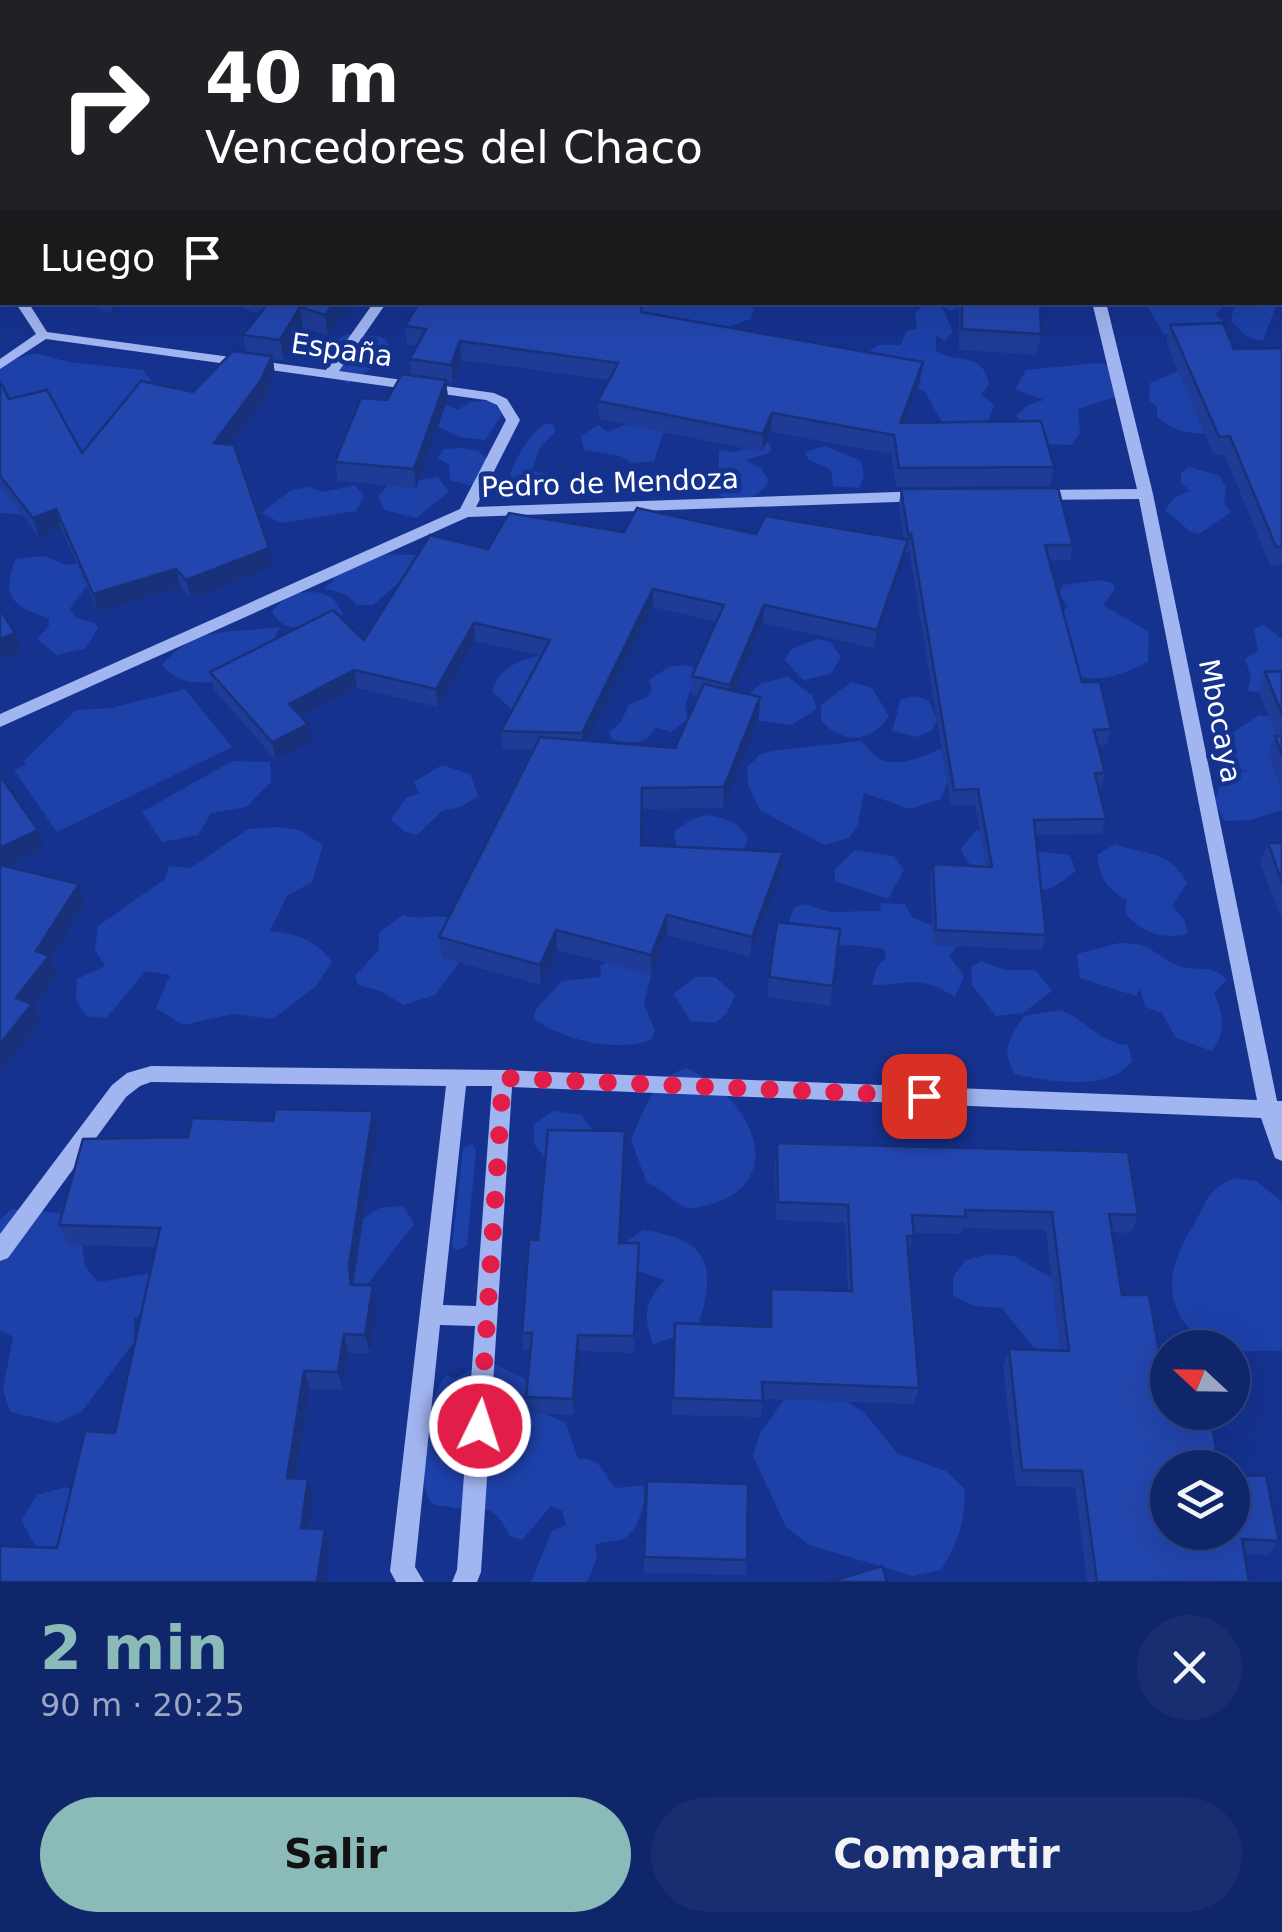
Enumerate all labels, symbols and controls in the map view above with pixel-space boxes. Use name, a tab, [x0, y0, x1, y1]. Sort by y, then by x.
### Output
text: 40 m	[205, 37, 400, 119]
icon: right	[40, 40, 170, 170]
text: Vencedores del Chaco	[205, 121, 703, 174]
icon: arrive	[175, 230, 230, 285]
text: Luego	[40, 236, 155, 280]
street label: España	[289, 327, 395, 373]
street label: Pedro de Mendoza	[481, 462, 739, 504]
street label: Mbocaya	[1192, 656, 1248, 786]
pin	[882, 1054, 967, 1139]
icon: arrive	[897, 1069, 952, 1124]
north arrow	[1150, 1330, 1250, 1430]
map controls	[1150, 1330, 1250, 1550]
position arrow	[428, 1374, 532, 1478]
button: layers	[1150, 1450, 1250, 1550]
text: 2 min	[40, 1613, 228, 1683]
button: close	[1137, 1615, 1242, 1720]
text: 90 m · 20:25	[40, 1686, 245, 1724]
button: Salir	[40, 1797, 631, 1912]
button: Compartir	[651, 1797, 1242, 1912]

